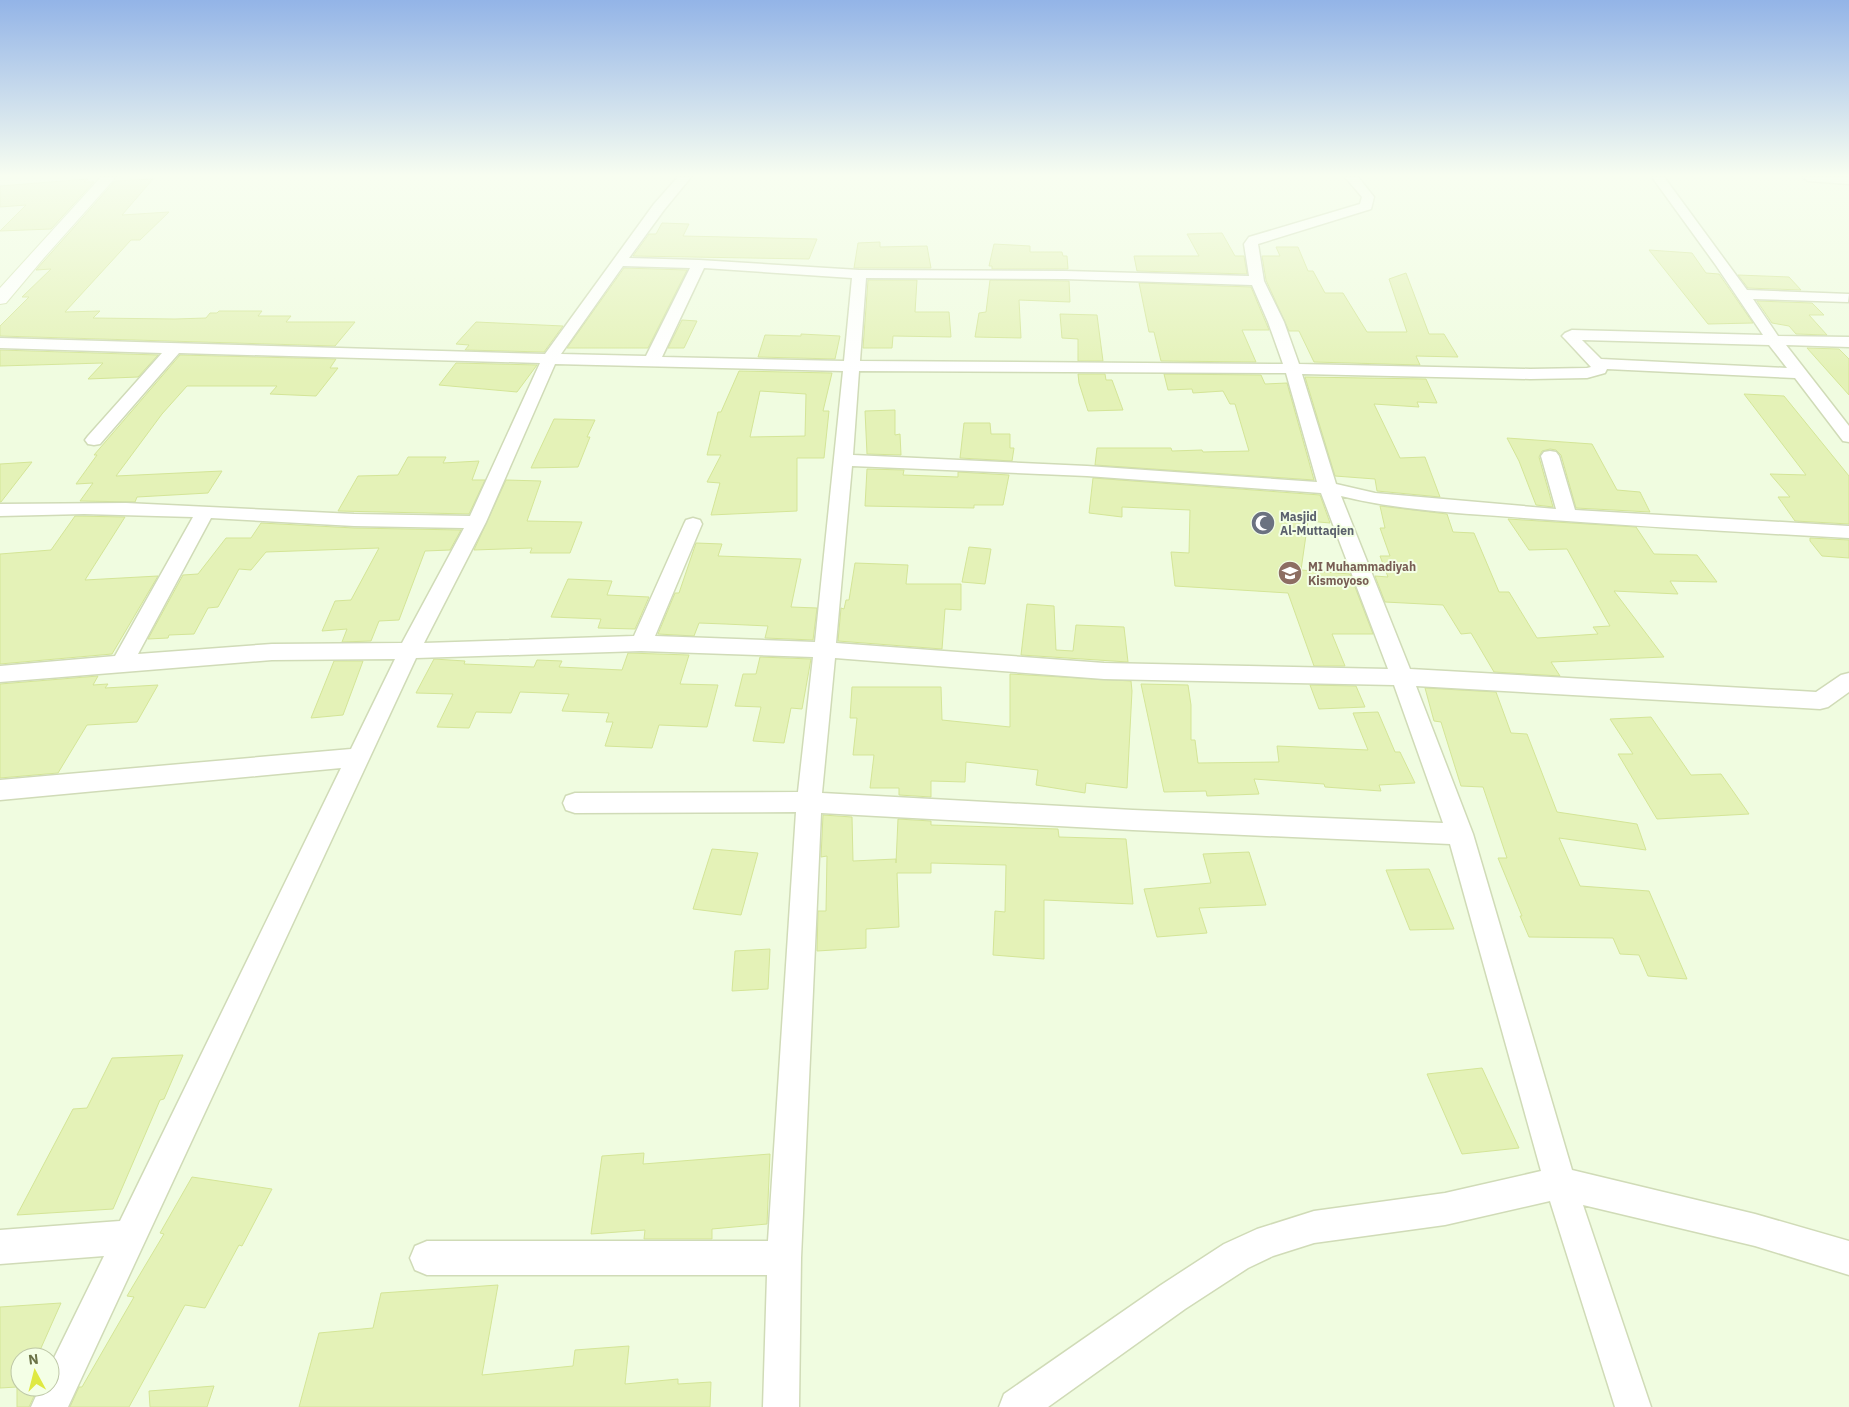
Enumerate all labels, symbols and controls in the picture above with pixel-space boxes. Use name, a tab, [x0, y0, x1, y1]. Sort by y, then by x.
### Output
place label: Masjid Al-Muttaqien	[1280, 509, 1354, 538]
mosque icon: Masjid Al-Muttaqien	[1250, 510, 1276, 536]
place label: MI Muhammadiyah Kismoyoso	[1308, 559, 1416, 588]
school or university icon: MI Muhammadiyah Kismoyoso	[1277, 560, 1303, 586]
north arrow	[10, 1347, 60, 1397]
text: N	[27, 1350, 40, 1369]

